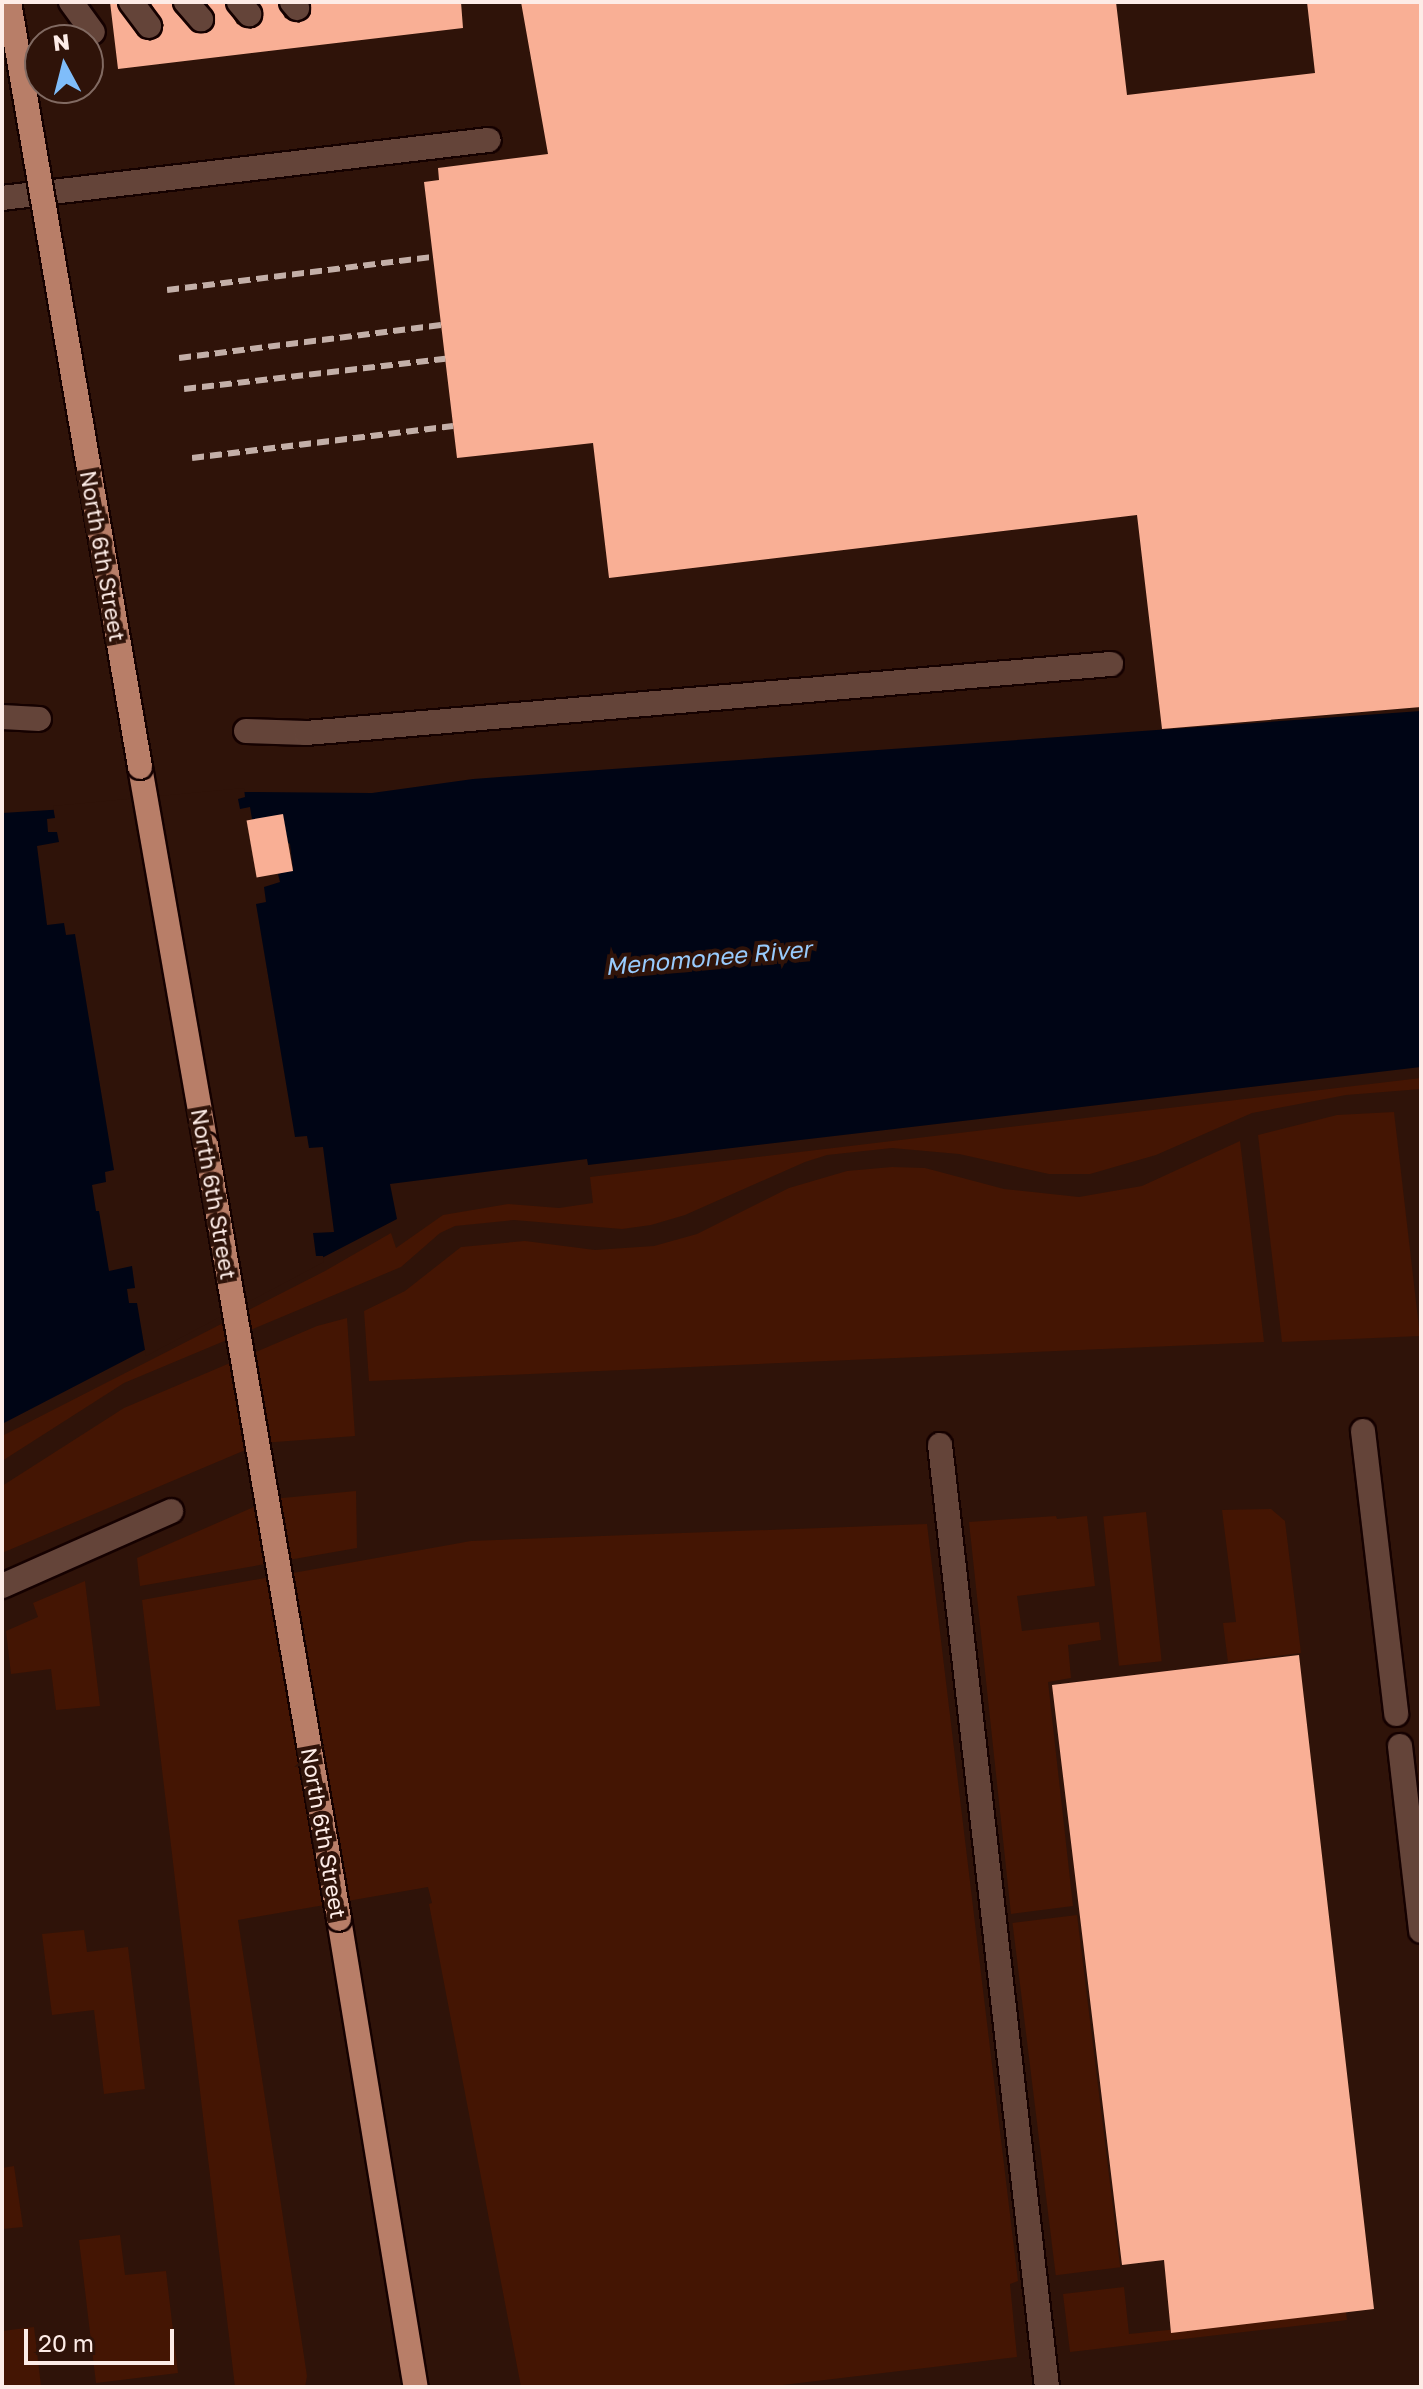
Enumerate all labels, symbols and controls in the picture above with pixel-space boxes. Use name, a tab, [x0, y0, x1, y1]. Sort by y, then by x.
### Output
north arrow	[24, 24, 104, 104]
text: N	[51, 27, 71, 56]
street label: North 6th Street	[75, 469, 131, 643]
water label: Menomonee River	[604, 934, 812, 980]
street label: North 6th Street	[186, 1107, 242, 1281]
street label: North 6th Street	[296, 1746, 352, 1920]
scale bar	[28, 2313, 178, 2363]
text: 20 m	[38, 2328, 94, 2357]

